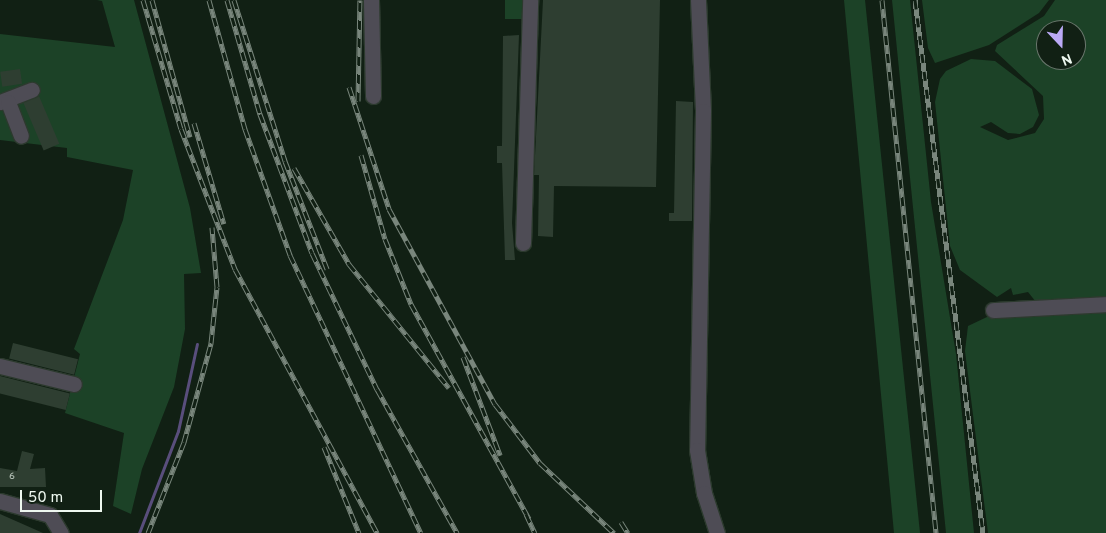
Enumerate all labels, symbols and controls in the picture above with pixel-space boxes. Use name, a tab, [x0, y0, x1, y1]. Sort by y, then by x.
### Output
north arrow	[1036, 20, 1086, 70]
text: N	[1058, 49, 1074, 68]
house number: 6	[9, 471, 15, 483]
scale bar	[22, 480, 105, 512]
text: 50 m	[28, 489, 63, 508]

